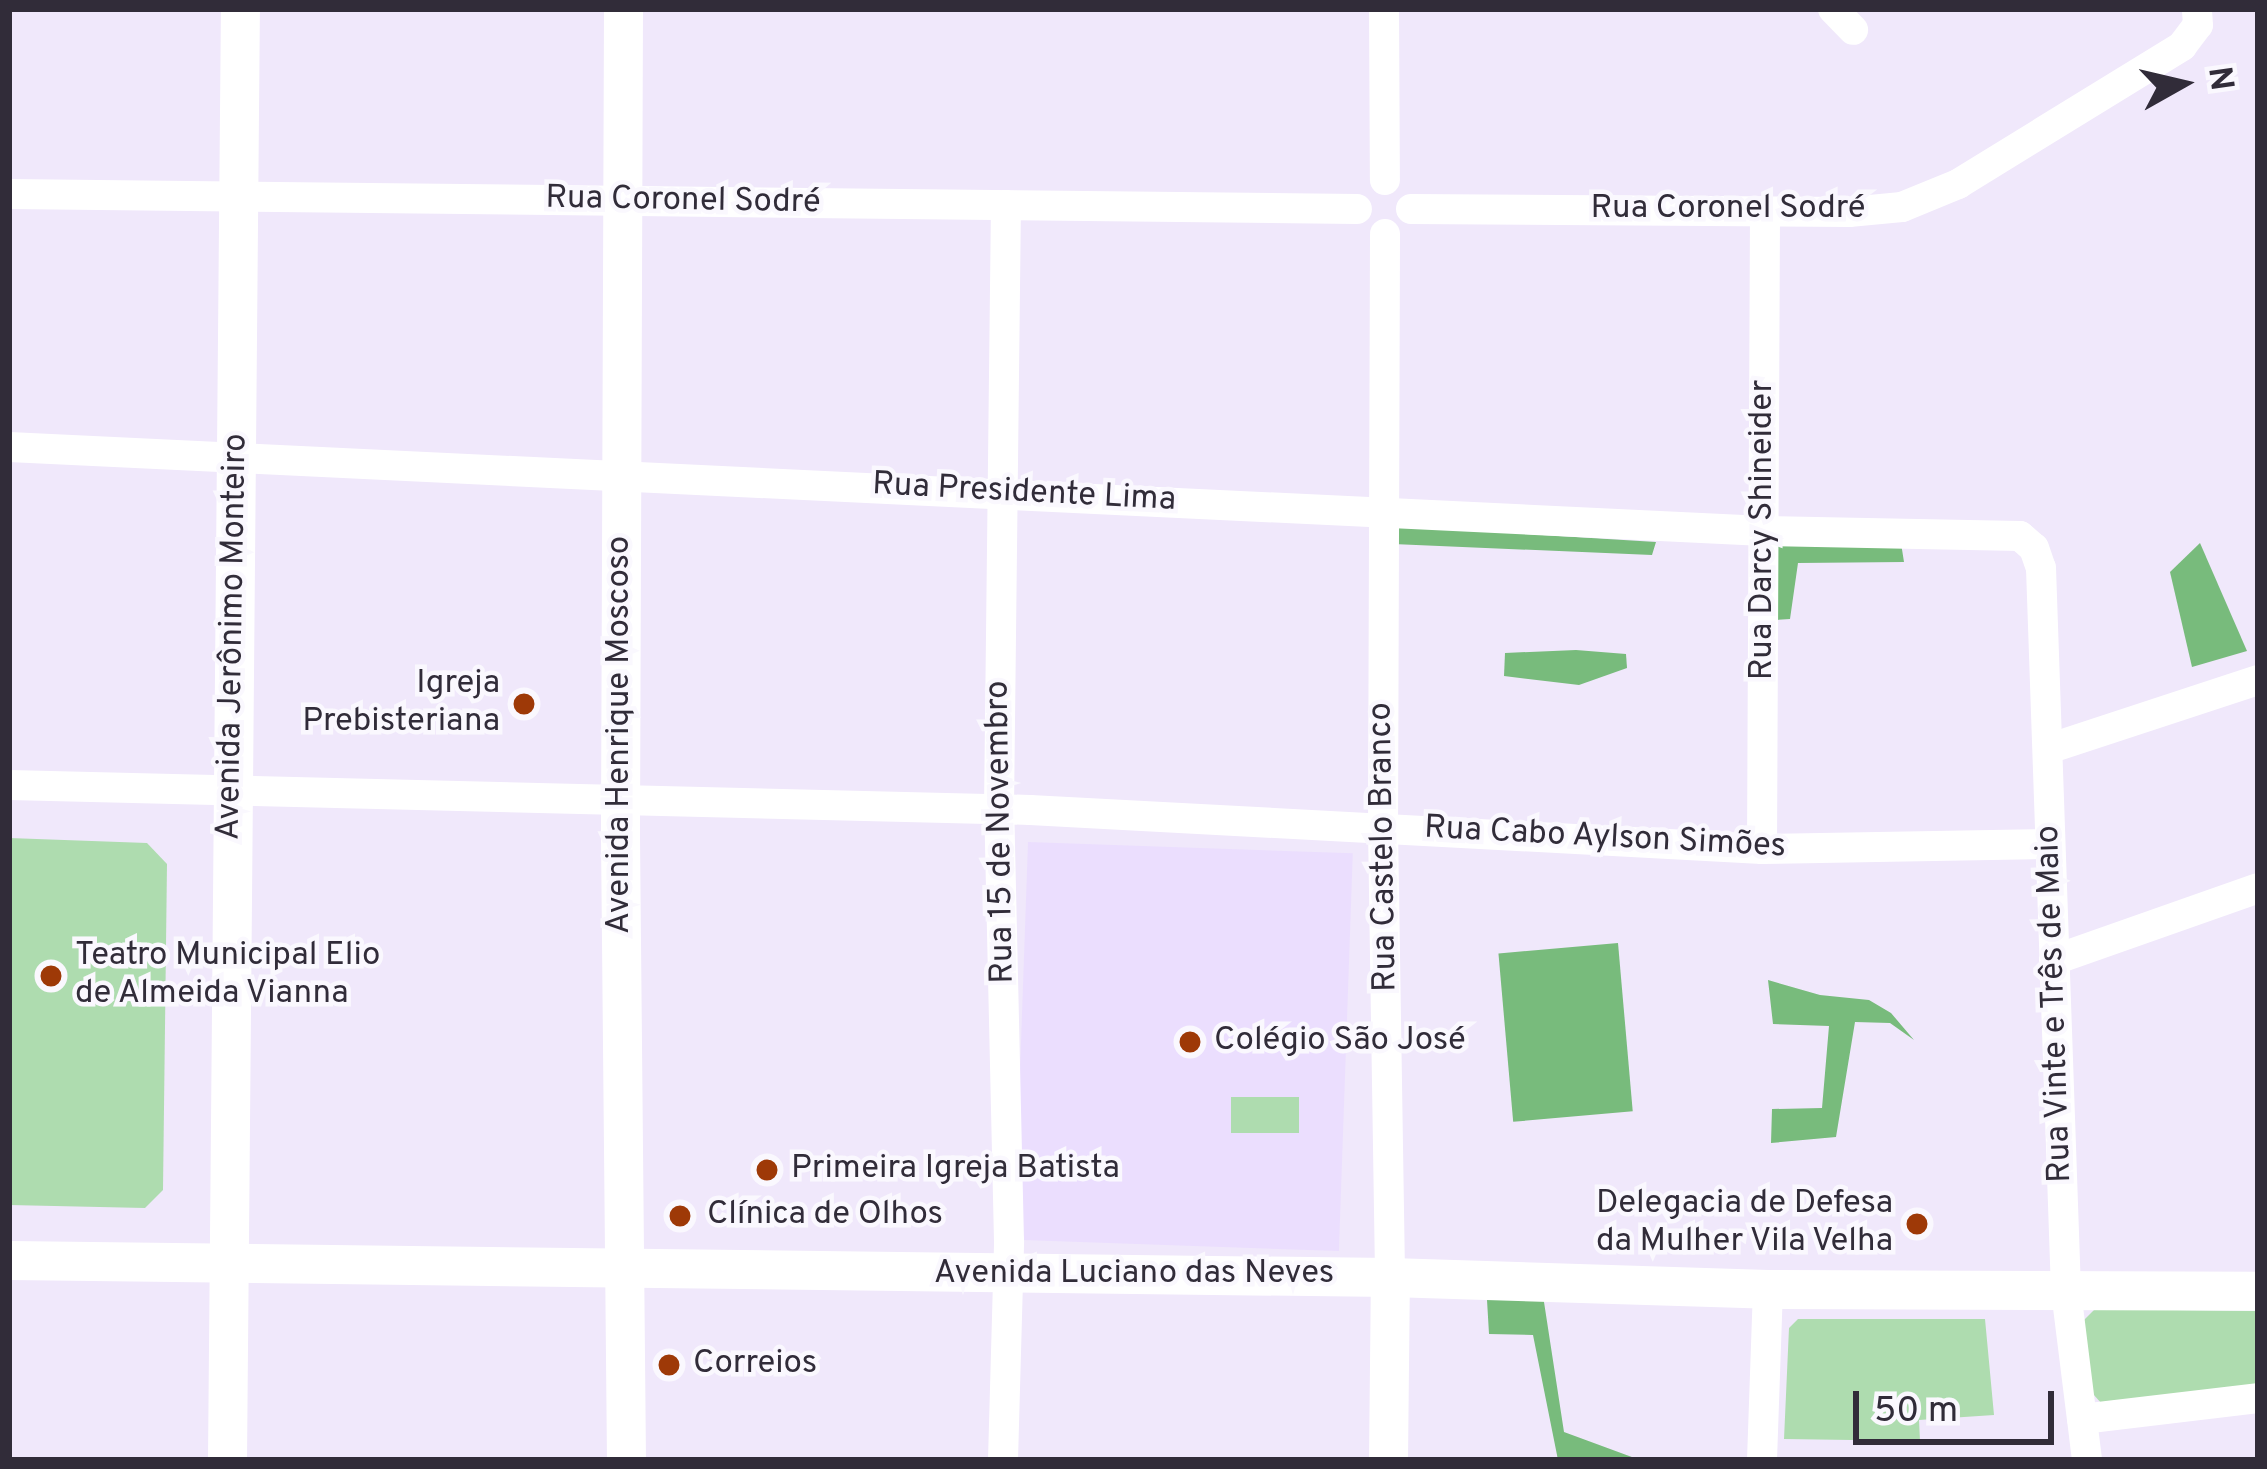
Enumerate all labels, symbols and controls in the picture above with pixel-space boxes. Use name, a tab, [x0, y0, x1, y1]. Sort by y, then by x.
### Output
north arrow	[2123, 24, 2243, 144]
text: N	[2196, 64, 2241, 94]
street label: Rua Coronel Sodré	[545, 180, 821, 224]
street label: Rua Coronel Sodré	[1590, 190, 1866, 230]
street label: Rua Darcy Shineider	[1744, 380, 1784, 680]
street label: Avenida Jerônimo Monteiro	[211, 433, 257, 841]
street label: Rua Presidente Lima	[871, 466, 1177, 522]
street label: Avenida Henrique Moscoso	[601, 536, 641, 934]
place label: Igreja Prebisteriana	[302, 665, 500, 743]
street label: Rua 15 de Novembro	[980, 680, 1024, 984]
marker: Igreja Prebisteriana	[511, 691, 537, 717]
street label: Rua Castelo Branco	[1363, 702, 1407, 992]
street label: Rua Cabo Aylson Simões	[1423, 810, 1787, 868]
street label: Rua Vinte e Três de Maio	[2030, 823, 2082, 1185]
place label: Teatro Municipal Elio de Almeida Vianna	[75, 937, 380, 1015]
marker: Teatro Municipal Elio de Almeida Vianna	[38, 963, 64, 989]
place label: Colégio São José	[1214, 1022, 1466, 1062]
marker: Colégio São José	[1177, 1029, 1203, 1055]
place label: Primeira Igreja Batista	[791, 1150, 1120, 1190]
marker: Primeira Igreja Batista	[754, 1157, 780, 1183]
place label: Delegacia de Defesa da Mulher Vila Velha	[1593, 1185, 1893, 1263]
place label: Clínica de Olhos	[707, 1196, 943, 1236]
marker: Clínica de Olhos	[664, 1200, 696, 1232]
marker: Delegacia de Defesa da Mulher Vila Velha	[1904, 1211, 1930, 1237]
street label: Avenida Luciano das Neves	[934, 1255, 1334, 1295]
place label: Correios	[693, 1345, 817, 1385]
marker: Correios	[656, 1352, 682, 1378]
scale bar	[1859, 1367, 2060, 1441]
text: 50 m	[1874, 1389, 1958, 1435]

